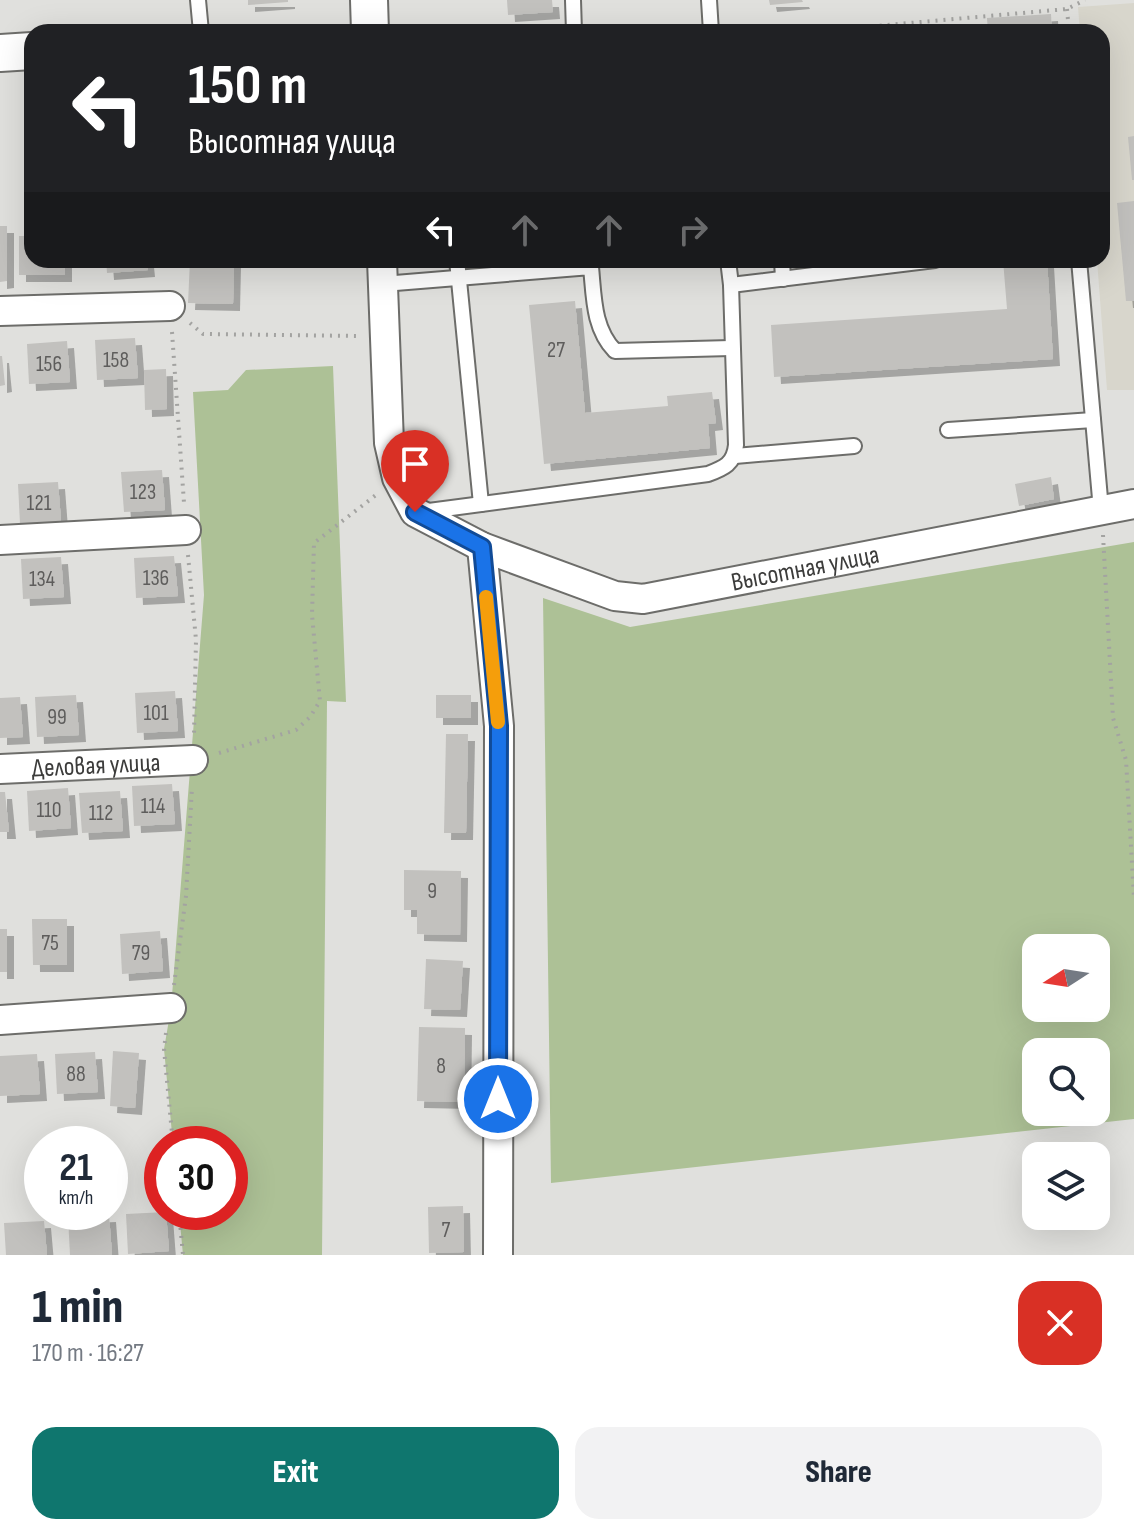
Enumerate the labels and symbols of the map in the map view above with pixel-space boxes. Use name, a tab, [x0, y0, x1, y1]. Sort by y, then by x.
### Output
house number: 27	[547, 337, 565, 364]
house number: 158	[103, 347, 129, 374]
house number: 156	[36, 351, 62, 378]
pin	[381, 430, 449, 512]
house number: 123	[130, 479, 156, 506]
house number: 121	[27, 490, 52, 517]
street label: Высотная улица	[729, 540, 882, 599]
house number: 136	[143, 565, 169, 592]
house number: 134	[29, 566, 55, 593]
house number: 101	[143, 700, 169, 727]
house number: 99	[47, 704, 67, 731]
street label: Деловая улица	[31, 748, 161, 785]
house number: 114	[141, 793, 165, 820]
house number: 110	[36, 797, 62, 824]
house number: 112	[89, 800, 113, 827]
house number: 9	[427, 878, 437, 905]
house number: 75	[41, 930, 59, 957]
north arrow	[1022, 934, 1110, 1022]
house number: 79	[132, 940, 150, 967]
house number: 8	[436, 1053, 446, 1080]
position arrow	[456, 1057, 540, 1141]
house number: 88	[66, 1061, 86, 1088]
speed limit sign: 30	[144, 1126, 248, 1230]
house number: 7	[442, 1217, 451, 1244]

